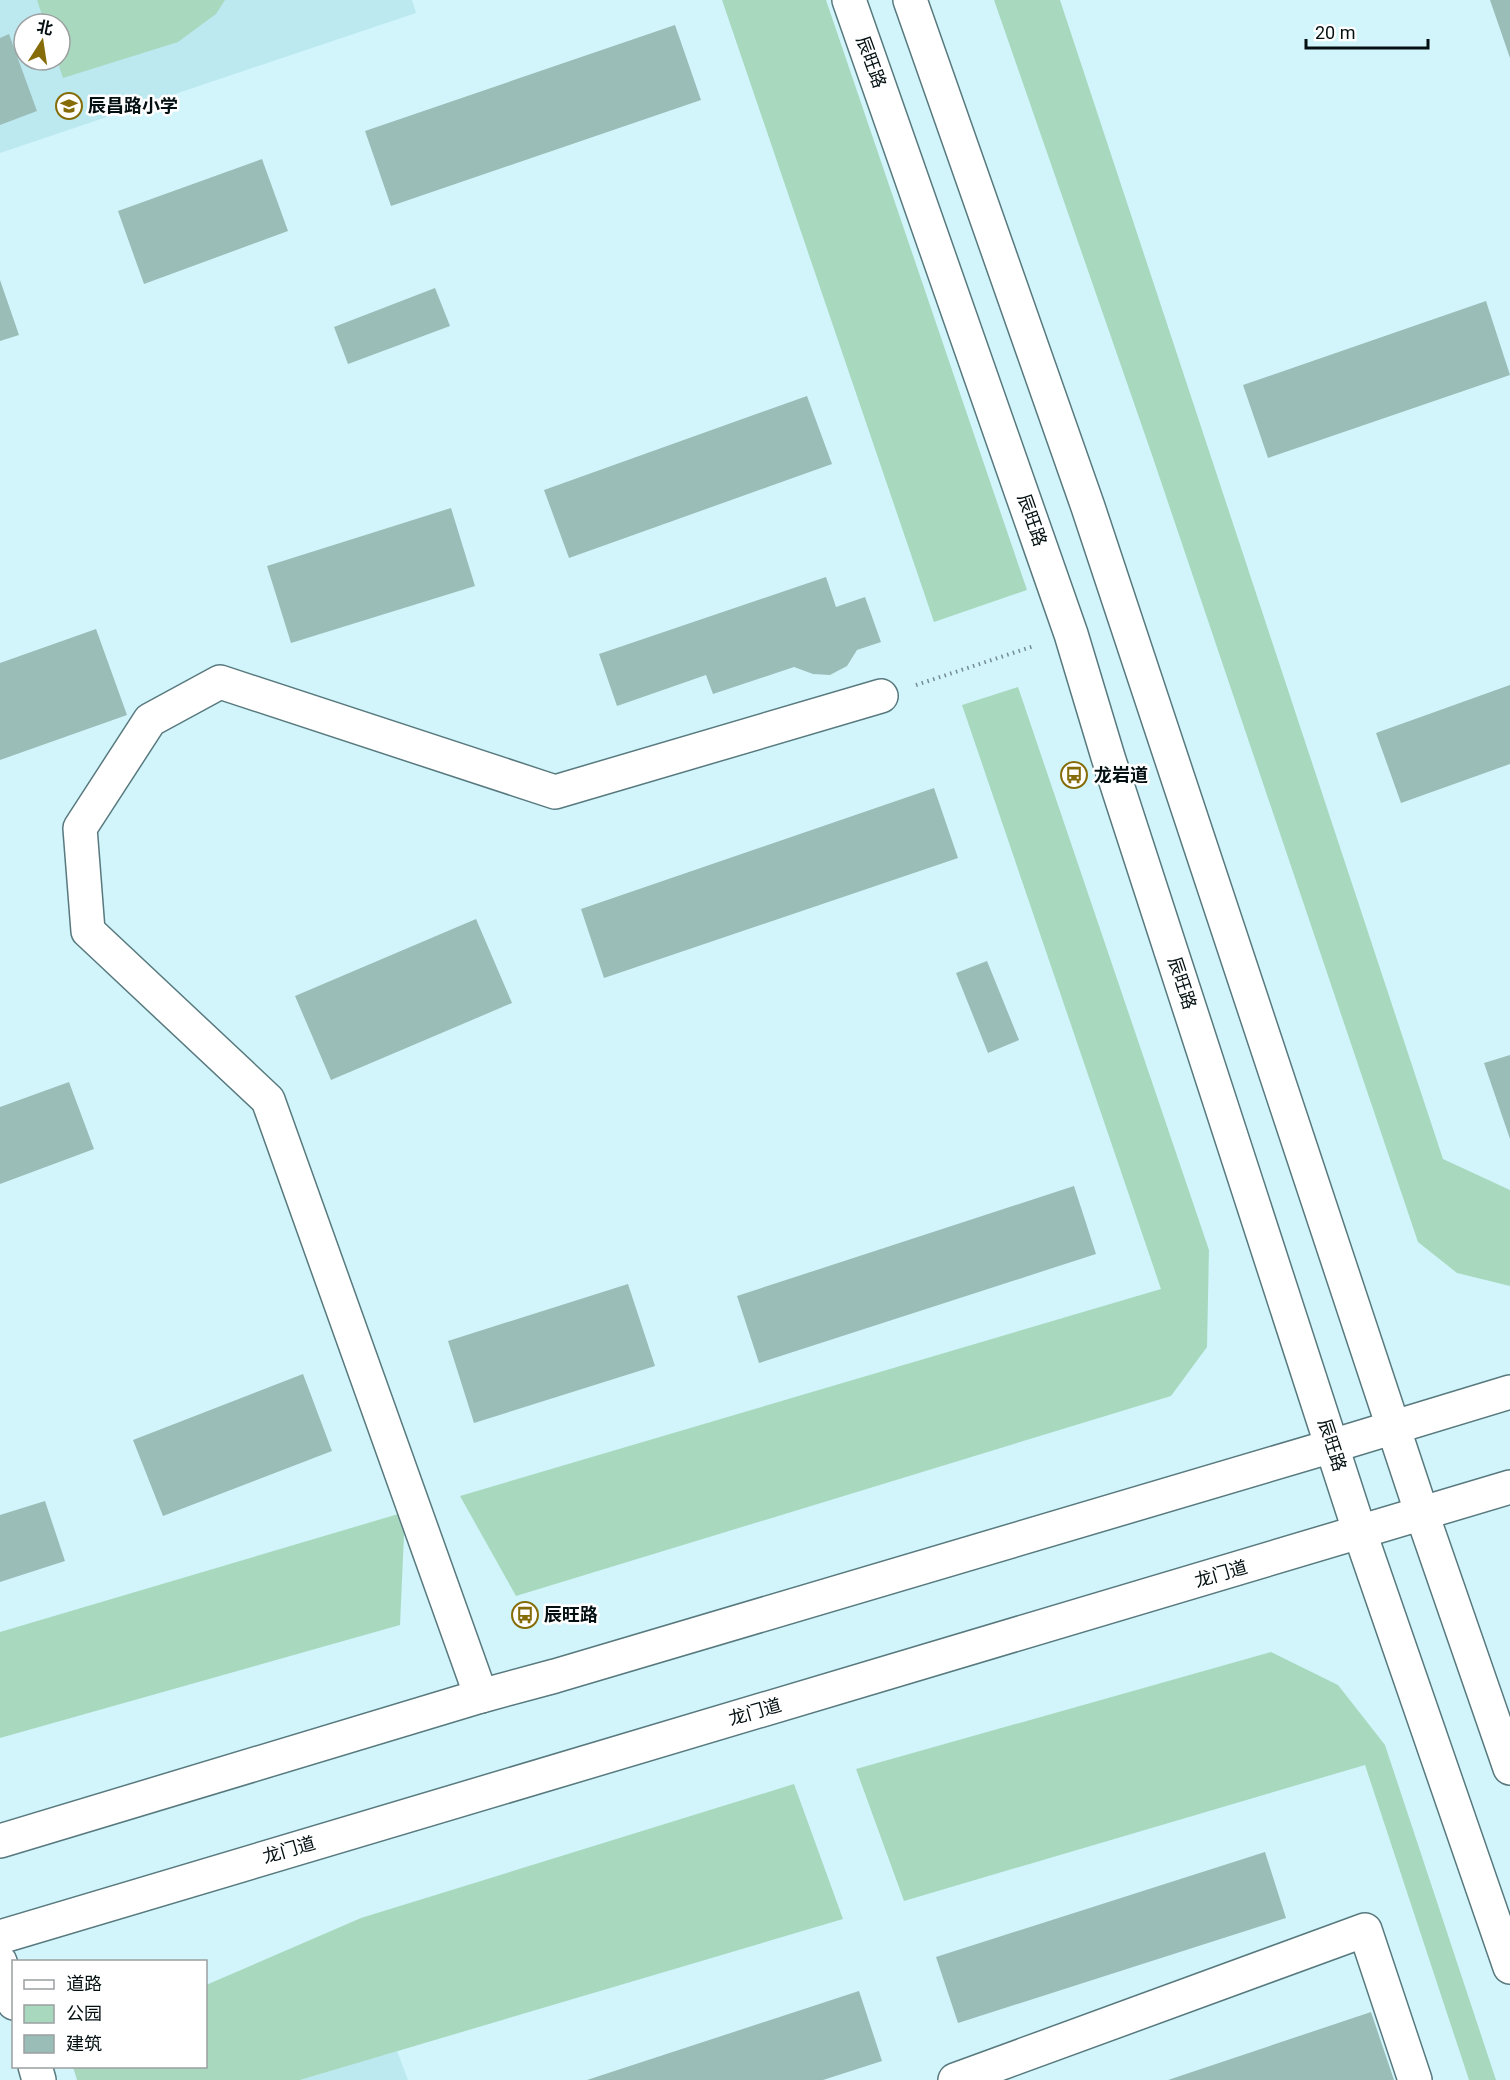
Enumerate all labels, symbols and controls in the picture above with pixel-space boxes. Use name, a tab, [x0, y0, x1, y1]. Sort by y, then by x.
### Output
north arrow	[12, 12, 72, 72]
scale bar	[1306, 12, 1428, 50]
text: 北	[35, 17, 55, 39]
text: 20 m	[1315, 22, 1355, 43]
street label: 辰旺路	[852, 33, 891, 91]
school or university icon: 辰昌路小学	[54, 91, 84, 121]
place label: 辰昌路小学	[88, 95, 178, 116]
street label: 辰旺路	[1014, 491, 1051, 549]
bus stop icon: 龙岩道	[1059, 760, 1089, 790]
place label: 龙岩道	[1094, 764, 1148, 785]
street label: 辰旺路	[1164, 954, 1201, 1012]
street label: 辰旺路	[1314, 1416, 1351, 1474]
street label: 龙门道	[1192, 1556, 1250, 1591]
bus stop icon: 辰旺路	[510, 1600, 540, 1630]
place label: 辰旺路	[544, 1604, 598, 1625]
street label: 龙门道	[726, 1694, 784, 1729]
street label: 龙门道	[260, 1832, 318, 1867]
legend	[12, 1960, 207, 2068]
text: 道路	[66, 1973, 102, 1994]
text: 公园	[66, 2003, 102, 2024]
text: 建筑	[66, 2033, 102, 2054]

